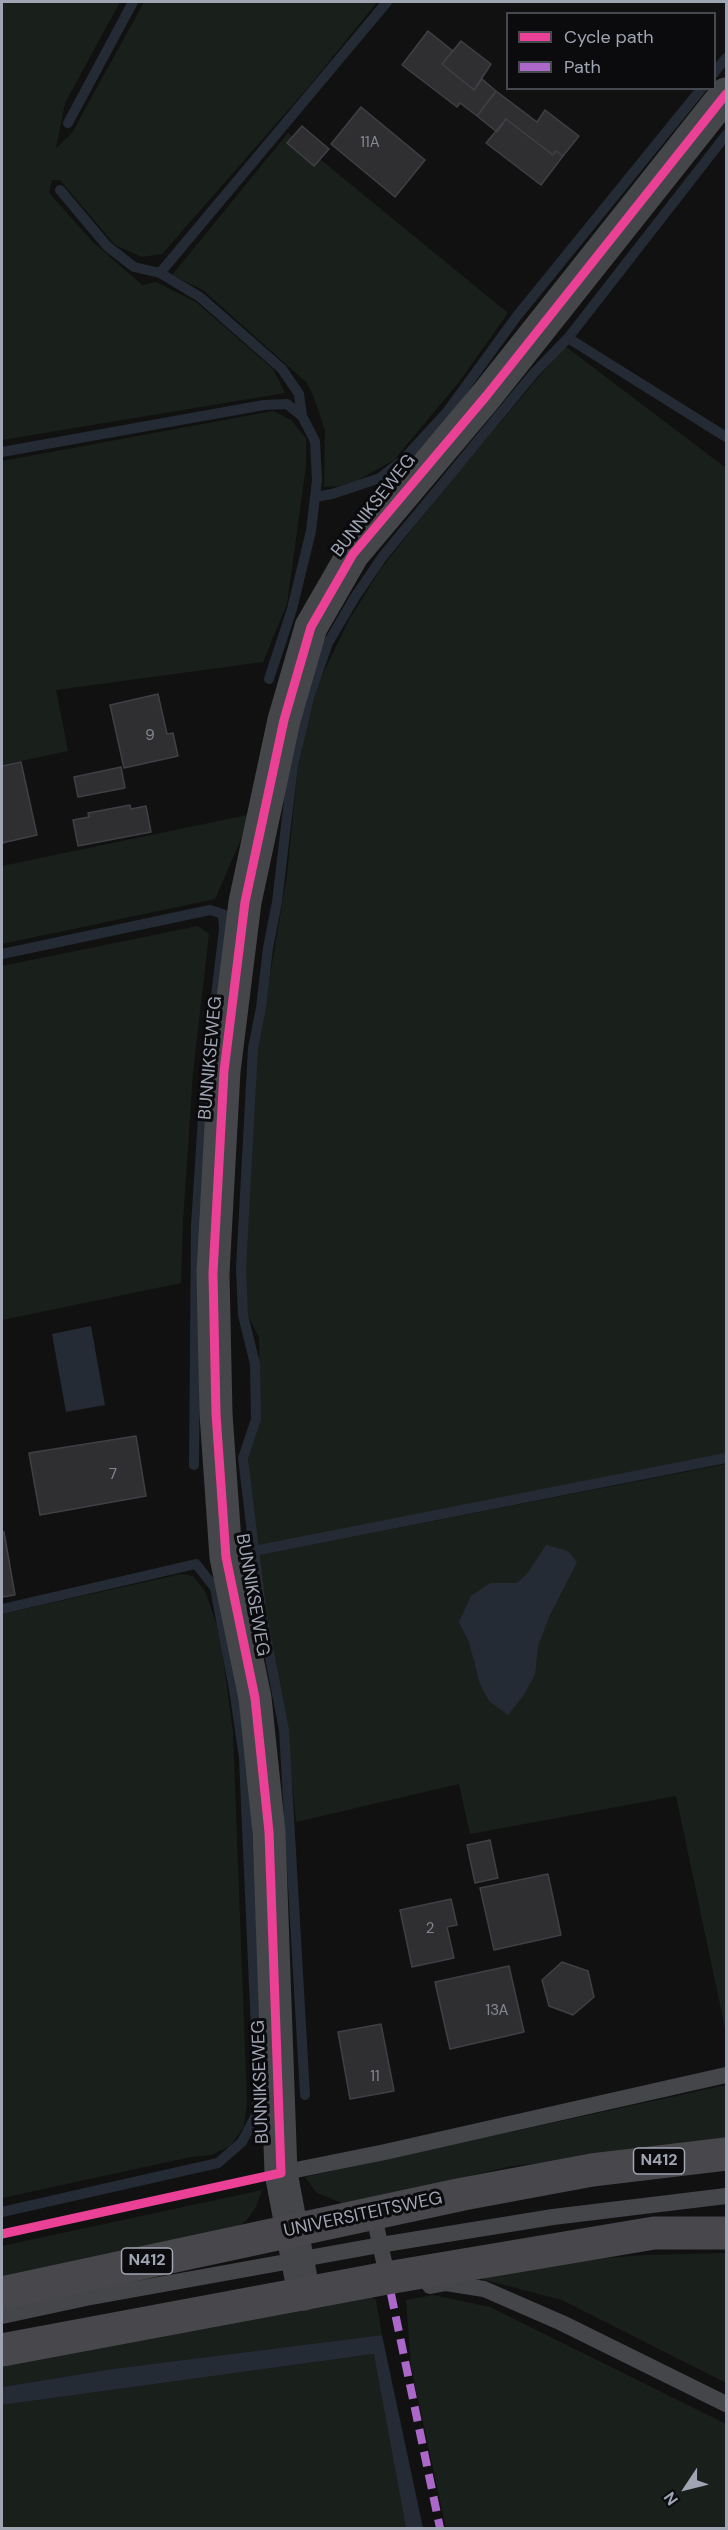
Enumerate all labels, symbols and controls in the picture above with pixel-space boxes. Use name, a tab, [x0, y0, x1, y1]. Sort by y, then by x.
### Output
legend	[506, 12, 716, 90]
text: Cycle path	[564, 25, 654, 49]
text: Path	[564, 55, 601, 79]
house number: 11A	[360, 134, 380, 152]
street label: BUNNIKSEWEG	[327, 450, 421, 562]
house number: 9	[145, 727, 155, 745]
street label: BUNNIKSEWEG	[195, 995, 227, 1121]
house number: 7	[109, 1466, 117, 1484]
street label: BUNNIKSEWEG	[231, 1532, 273, 1658]
house number: 2	[426, 1920, 434, 1938]
house number: 13A	[486, 2002, 508, 2020]
street label: BUNNIKSEWEG	[248, 2020, 274, 2144]
house number: 11	[370, 2068, 380, 2086]
road number: N412	[634, 2148, 684, 2174]
street label: UNIVERSITEITSWEG	[282, 2188, 444, 2242]
road number: N412	[122, 2248, 172, 2274]
north arrow	[656, 2458, 716, 2518]
text: N	[659, 2488, 683, 2509]

